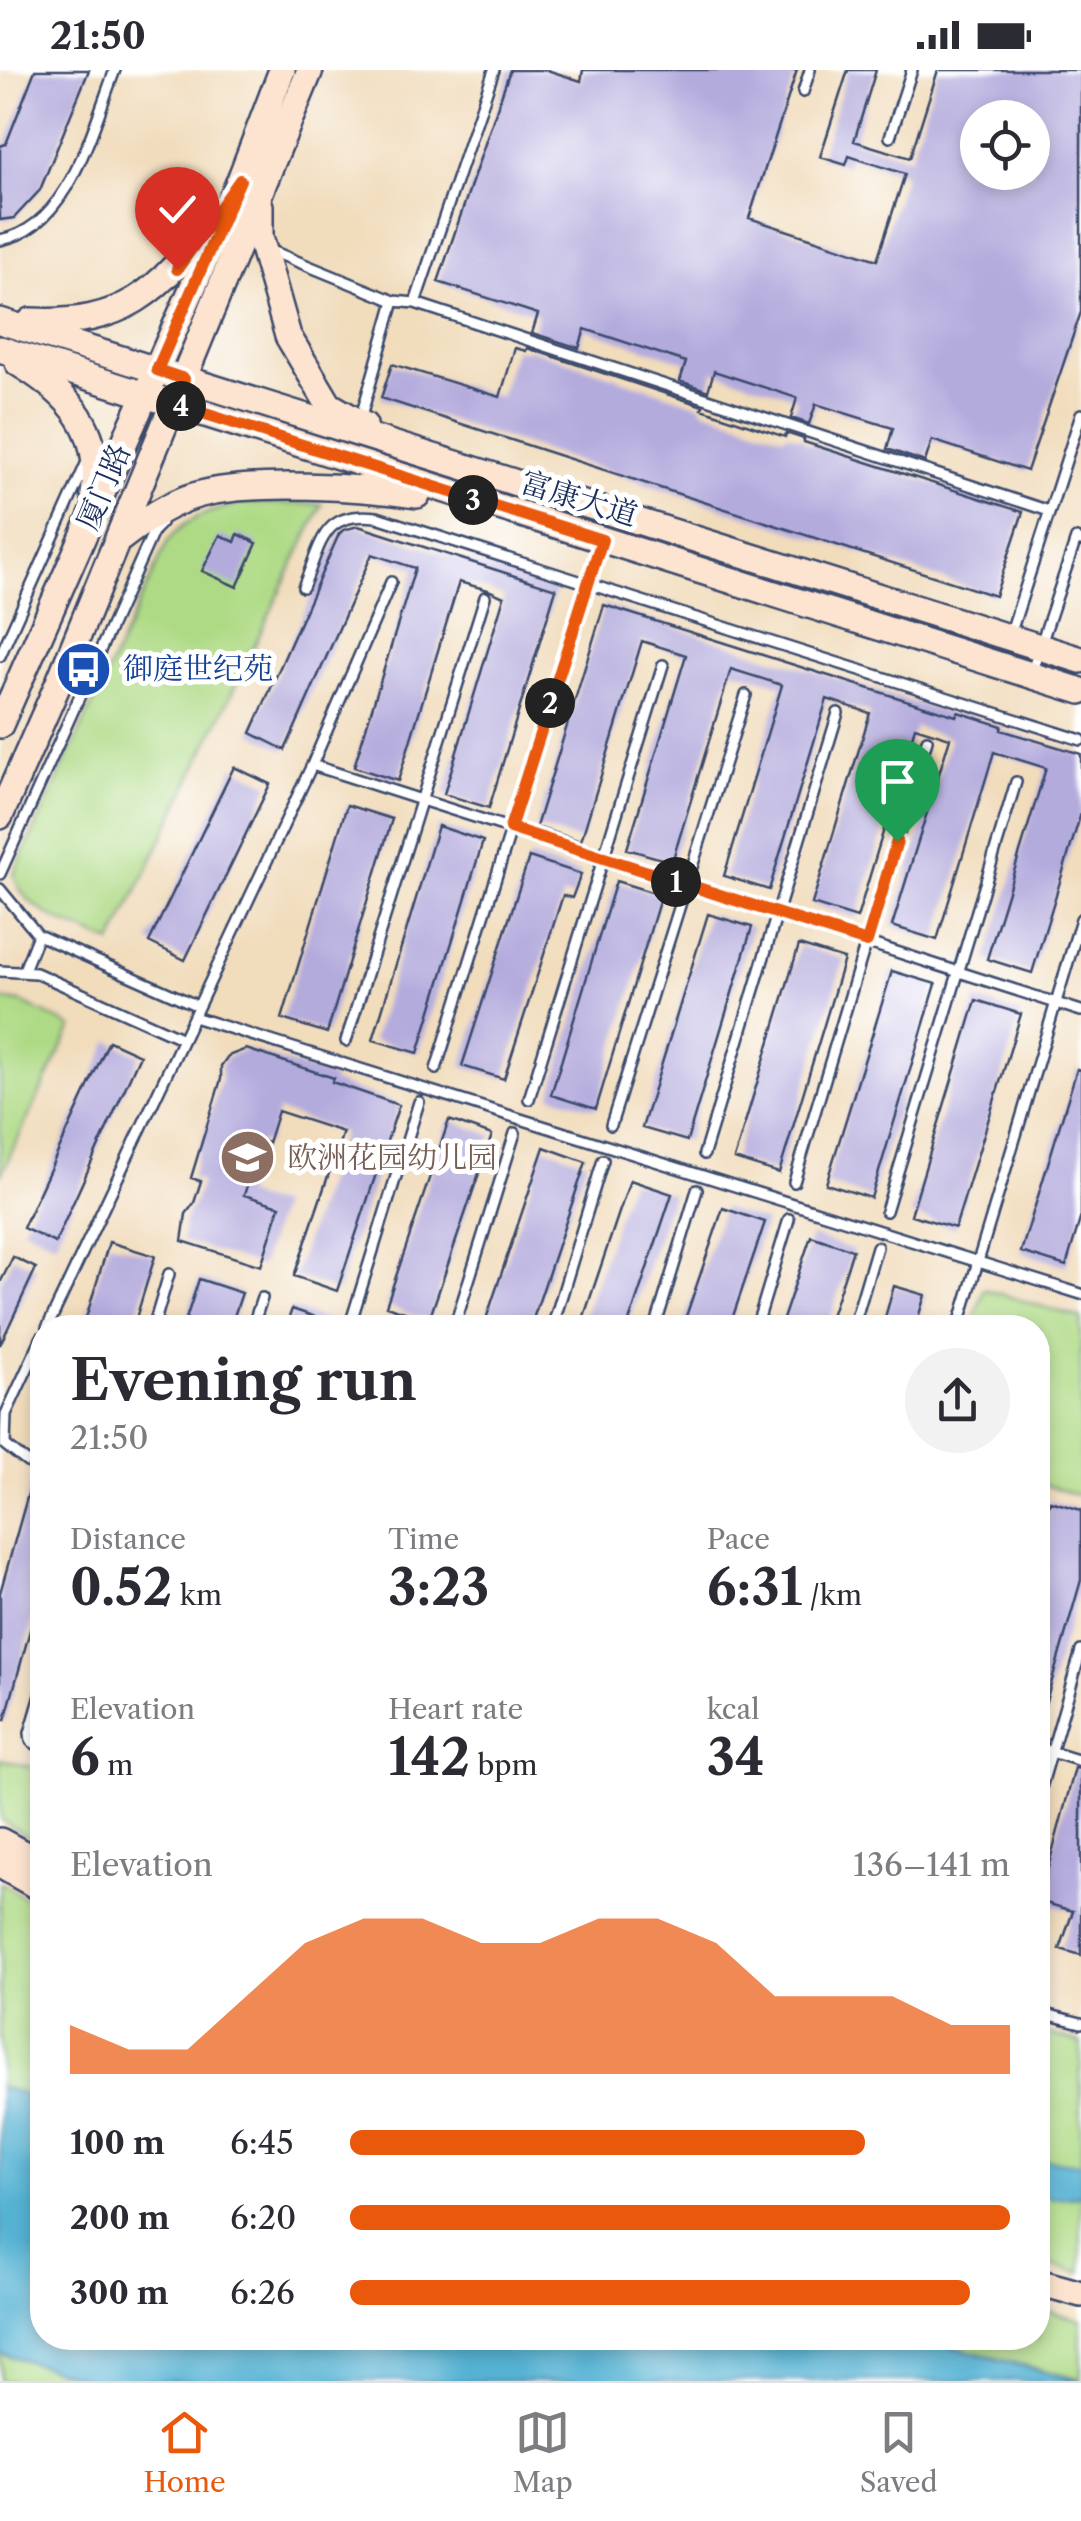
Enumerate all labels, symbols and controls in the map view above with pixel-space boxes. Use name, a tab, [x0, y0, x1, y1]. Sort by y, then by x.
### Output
text: 21:50	[50, 12, 146, 59]
map controls	[960, 100, 1050, 190]
button: locate	[960, 100, 1050, 190]
pin	[135, 167, 220, 270]
icon: check	[150, 182, 205, 237]
pin: 4	[156, 381, 206, 431]
text: 4	[173, 389, 189, 423]
street label: 厦门路	[69, 438, 138, 535]
street label: 富康大道	[516, 463, 642, 534]
pin: 3	[448, 475, 498, 525]
text: 3	[465, 483, 481, 517]
bus stop icon: 御庭世纪苑	[54, 639, 114, 699]
place label: 御庭世纪苑	[123, 650, 273, 687]
pin: 2	[525, 678, 575, 728]
text: 2	[542, 686, 558, 720]
pin	[855, 739, 940, 842]
icon: arrive	[870, 754, 925, 809]
pin: 1	[651, 857, 701, 907]
text: 1	[670, 865, 682, 899]
school or university icon: 欧洲花园幼儿园	[218, 1128, 278, 1188]
place label: 欧洲花园幼儿园	[287, 1139, 497, 1176]
text: Evening run	[70, 1347, 417, 1414]
button: share	[905, 1348, 1010, 1453]
text: 21:50	[70, 1418, 149, 1457]
text: Distance	[70, 1522, 186, 1556]
text: Time	[388, 1522, 459, 1556]
text: Pace	[707, 1522, 770, 1556]
text: 0.52	[70, 1556, 172, 1618]
text: 3:23	[388, 1556, 489, 1618]
text: 6:31	[707, 1556, 802, 1618]
text: km	[172, 1578, 222, 1612]
text: /km	[802, 1578, 862, 1612]
text: Elevation	[70, 1692, 195, 1726]
text: Heart rate	[388, 1692, 523, 1726]
text: kcal	[707, 1692, 760, 1726]
text: 6	[70, 1726, 100, 1788]
text: 142	[388, 1726, 470, 1788]
text: 34	[707, 1726, 765, 1788]
text: m	[100, 1748, 133, 1782]
text: bpm	[470, 1748, 538, 1782]
text: Elevation	[70, 1845, 213, 1884]
text: 136–141 m	[853, 1845, 1010, 1884]
text: 100 m	[70, 2123, 165, 2162]
text: 6:45	[230, 2123, 294, 2162]
text: 200 m	[70, 2198, 170, 2237]
text: 6:20	[230, 2198, 296, 2237]
text: 300 m	[70, 2273, 169, 2312]
text: 6:26	[230, 2273, 295, 2312]
tab: Home	[143, 2405, 226, 2499]
tab: Map	[513, 2405, 573, 2499]
tab: Saved	[860, 2405, 938, 2499]

